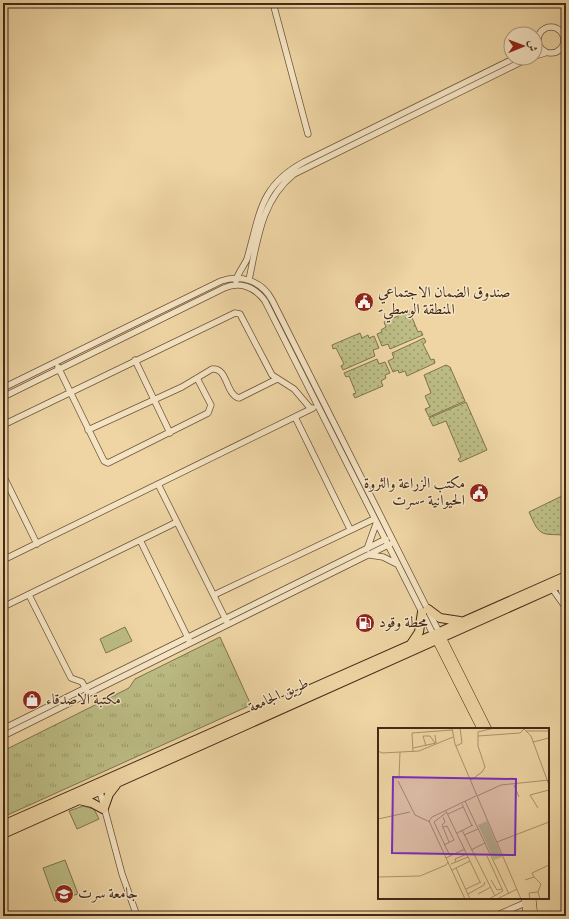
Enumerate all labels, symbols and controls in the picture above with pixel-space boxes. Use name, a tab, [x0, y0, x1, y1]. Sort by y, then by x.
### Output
north arrow	[503, 26, 543, 66]
text: ش	[524, 40, 540, 52]
place label: صندوق الضمان الاجتماعي -المنطقة الوسطي	[378, 283, 510, 323]
public building icon: صندوق الضمان الاجتماعي -المنطقة الوسطي	[353, 291, 375, 313]
place label: مكتب الزراعة والثروة الحيوانية -سرت	[364, 474, 465, 512]
public building icon: مكتب الزراعة والثروة الحيوانية -سرت	[468, 482, 490, 504]
fuel station icon: محطة وقود	[354, 612, 376, 634]
place label: محطة وقود	[379, 613, 428, 634]
street label: طريق الجامعة	[246, 673, 312, 719]
shop icon: مكتبة الاصدقاء	[21, 689, 43, 711]
place label: مكتبة الاصدقاء	[46, 690, 121, 711]
inset map	[378, 728, 549, 899]
school or university icon: جامعة سرت	[53, 883, 75, 905]
place label: جامعة سرت	[78, 884, 138, 905]

